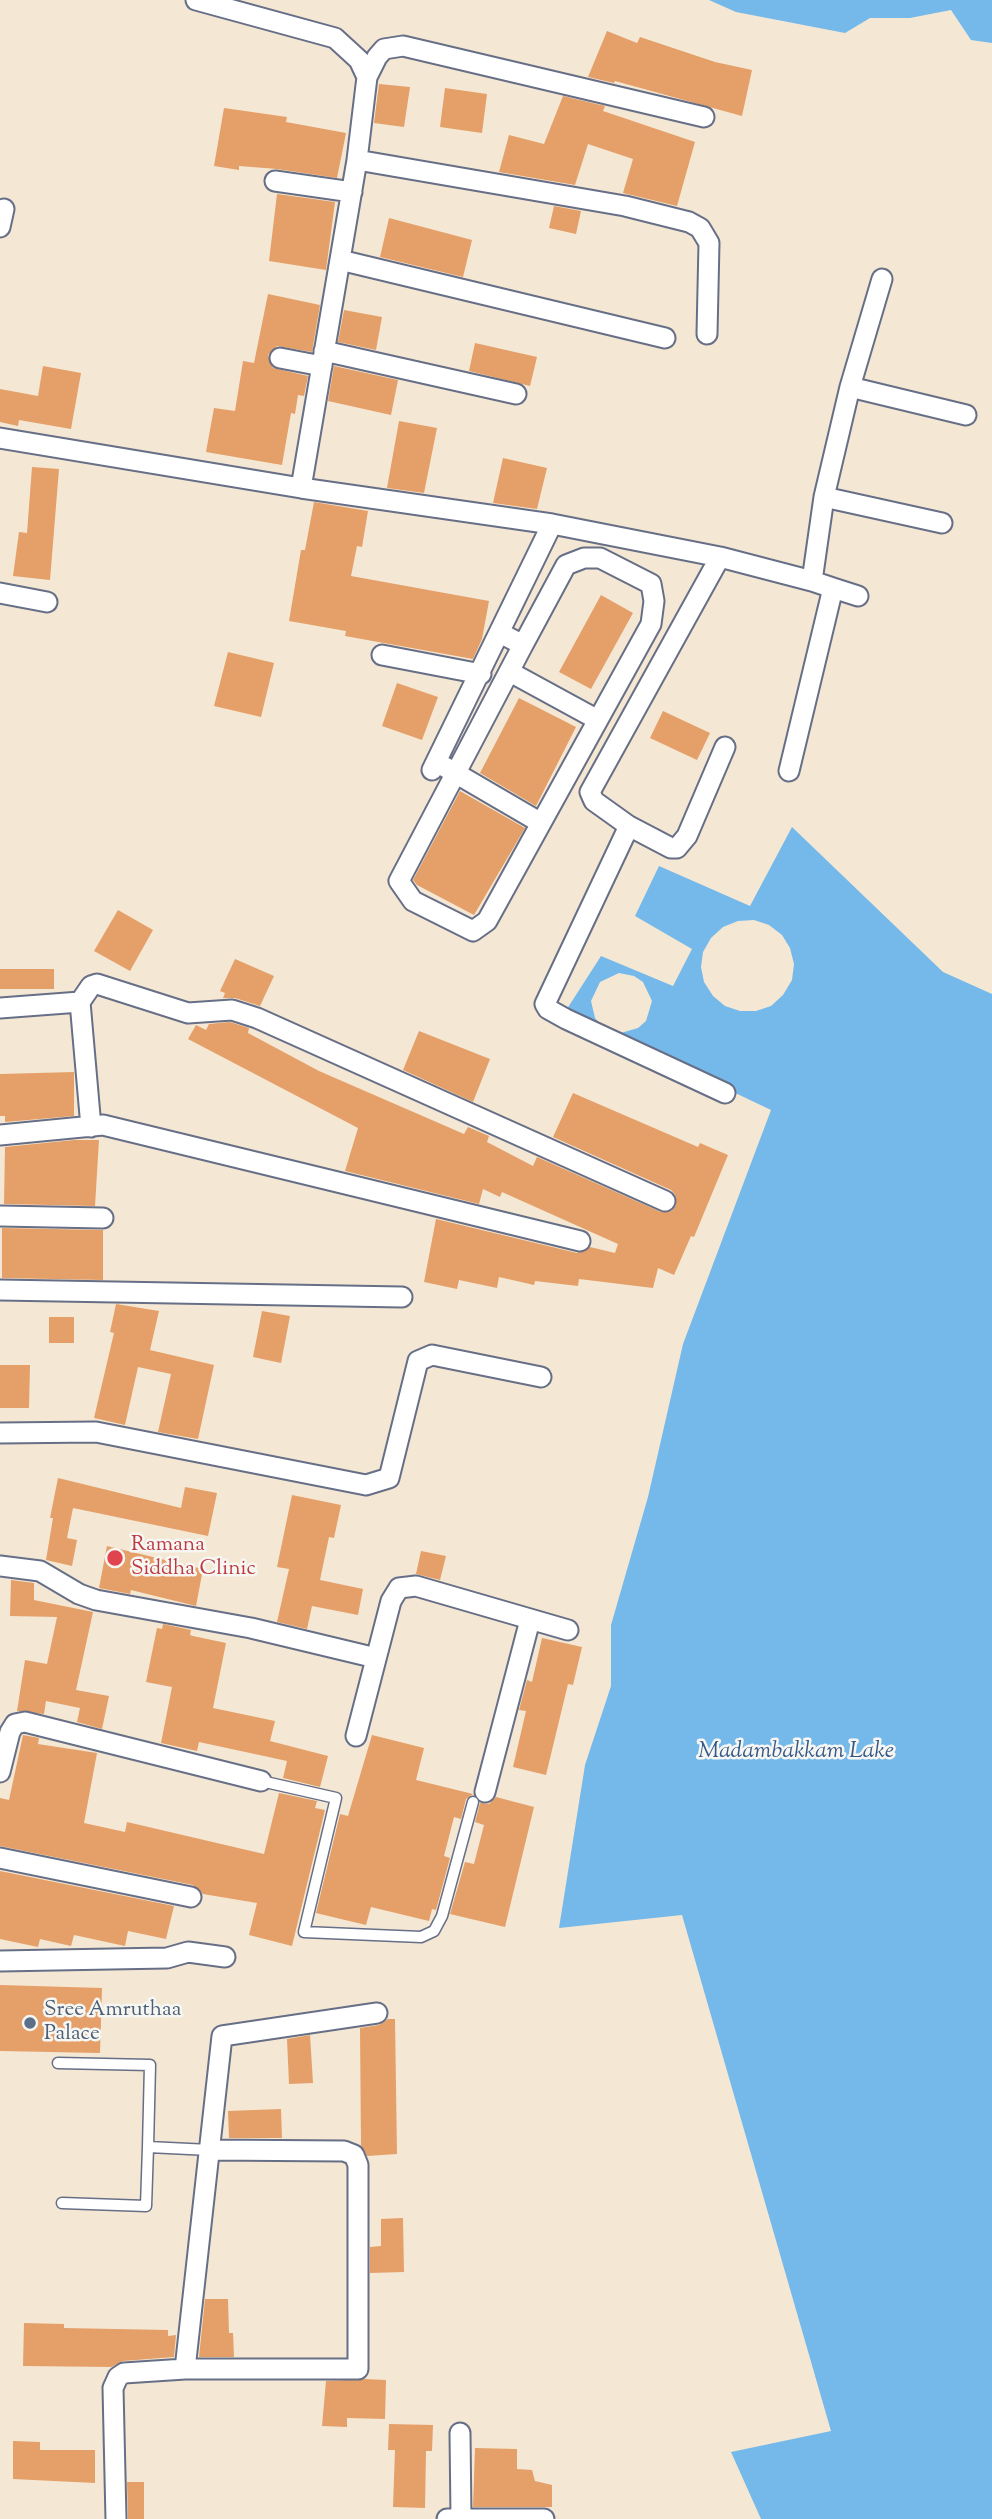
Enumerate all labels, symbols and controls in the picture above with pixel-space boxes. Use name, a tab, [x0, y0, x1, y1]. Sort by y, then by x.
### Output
place label: Ramana Siddha Clinic	[131, 1533, 256, 1583]
marker: Ramana Siddha Clinic	[105, 1548, 125, 1568]
water label: Madambakkam Lake	[698, 1739, 894, 1767]
place label: Sree Amruthaa Palace	[44, 1998, 181, 2048]
marker: Sree Amruthaa Palace	[22, 2015, 38, 2031]

